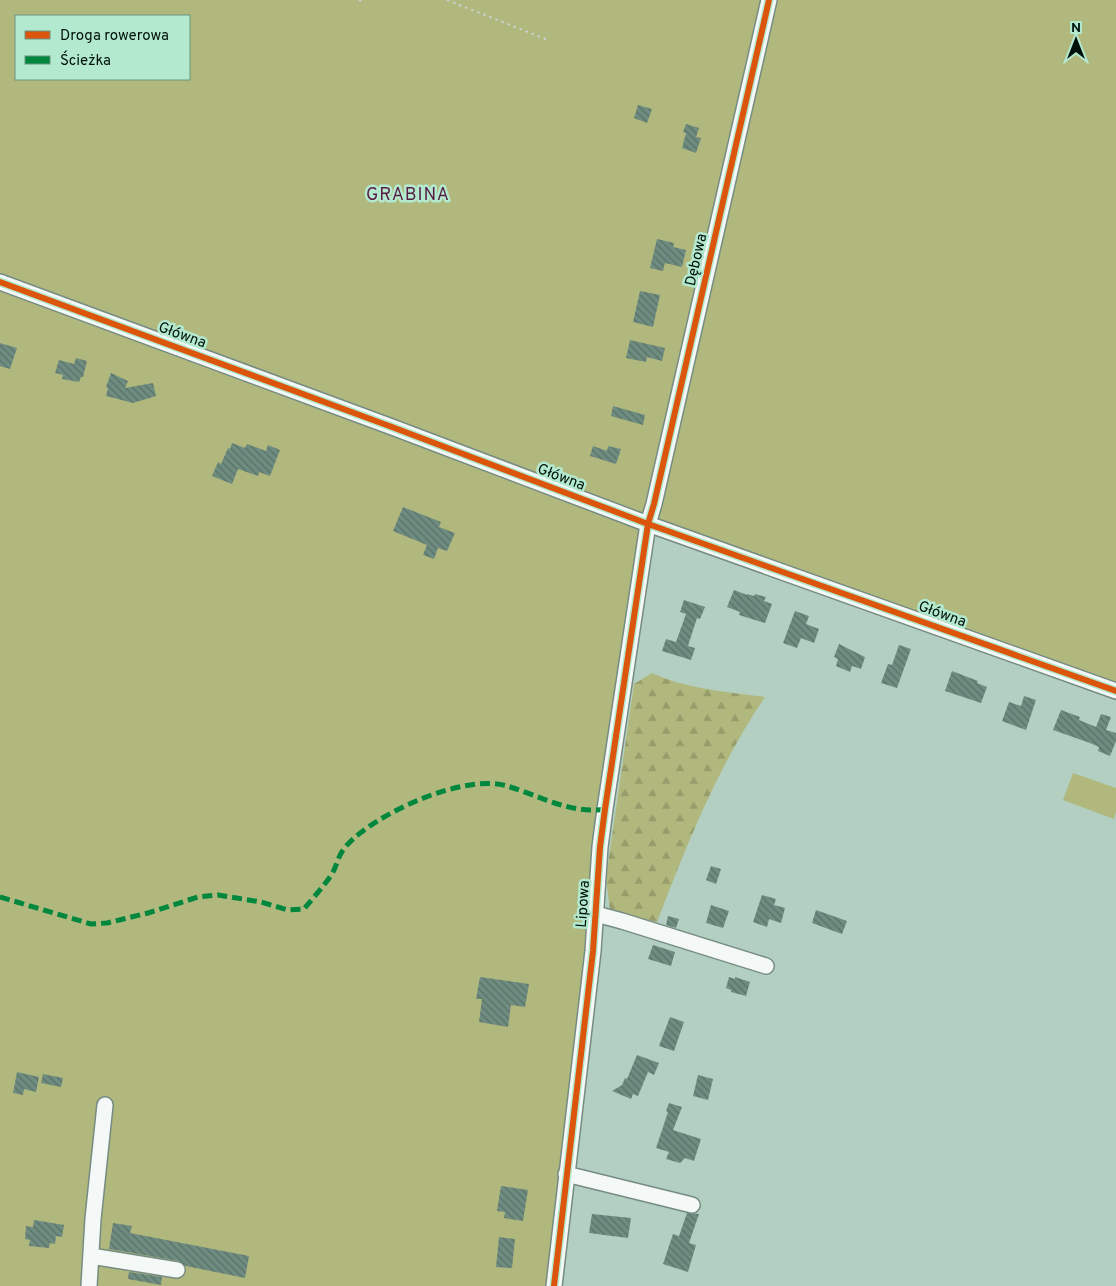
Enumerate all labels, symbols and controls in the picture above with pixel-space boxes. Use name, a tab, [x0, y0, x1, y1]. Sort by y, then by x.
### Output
legend	[15, 15, 190, 80]
north arrow	[1051, 15, 1101, 65]
text: N	[1071, 20, 1081, 37]
text: Droga rowerowa	[60, 27, 169, 46]
text: Ścieżka	[60, 50, 111, 71]
district label: GRABINA	[366, 184, 450, 207]
street label: Dębowa	[682, 232, 712, 288]
street label: Główna	[155, 319, 209, 353]
street label: Główna	[534, 460, 588, 496]
street label: Główna	[915, 598, 969, 632]
street label: Lipowa	[573, 880, 595, 928]

